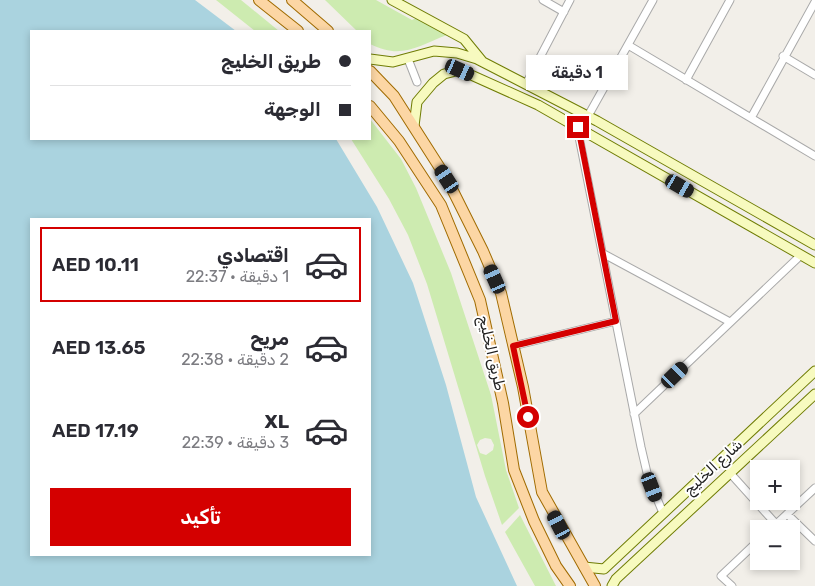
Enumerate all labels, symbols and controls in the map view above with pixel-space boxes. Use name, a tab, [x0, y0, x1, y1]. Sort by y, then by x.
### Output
text: طريق الخليج	[221, 50, 321, 73]
callout: 1 دقيقة	[527, 54, 629, 90]
car	[443, 57, 476, 83]
text: 1 دقيقة	[551, 63, 603, 82]
text: الوجهة	[264, 98, 321, 121]
route end	[567, 116, 589, 138]
car	[432, 162, 461, 196]
car	[663, 172, 696, 200]
icon: car	[304, 242, 349, 287]
text: اقتصادي	[217, 244, 289, 267]
text: AED 10.11	[52, 253, 139, 276]
car	[482, 262, 507, 296]
text: 1 دقيقة · 22:37	[186, 267, 289, 286]
street label: طريق الخليج	[473, 314, 509, 393]
icon: car	[304, 325, 349, 370]
text: مريح	[250, 327, 289, 350]
text: AED 13.65	[52, 336, 146, 359]
text: 2 دقيقة · 22:38	[181, 350, 289, 369]
car	[658, 359, 691, 391]
route start	[517, 406, 539, 428]
icon: car	[304, 408, 349, 453]
text: XL	[265, 410, 289, 433]
text: AED 17.19	[52, 419, 139, 442]
text: 3 دقيقة · 22:39	[182, 433, 289, 452]
street label: شارع الخليج	[680, 435, 747, 500]
map controls	[750, 460, 800, 570]
button: +	[750, 460, 800, 510]
car	[639, 470, 664, 504]
button: تأكيد	[50, 488, 351, 546]
car	[545, 508, 572, 542]
button: −	[750, 520, 800, 570]

